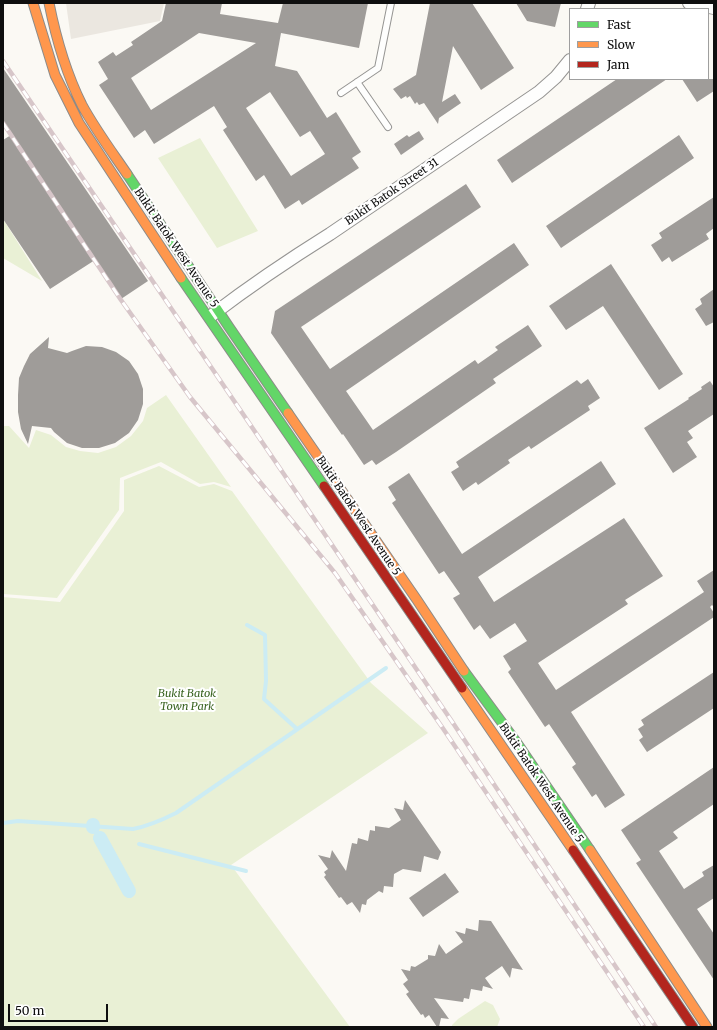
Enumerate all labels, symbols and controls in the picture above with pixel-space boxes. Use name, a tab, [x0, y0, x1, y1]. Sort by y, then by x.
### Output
legend	[569, 8, 709, 80]
text: Fast	[607, 17, 631, 32]
text: Slow	[607, 37, 635, 52]
text: Jam	[607, 57, 629, 72]
street label: Bukit Batok Street 31	[343, 156, 441, 228]
street label: Bukit Batok West Avenue 5	[131, 186, 221, 310]
street label: Bukit Batok West Avenue 5	[313, 454, 403, 578]
park label: Bukit Batok Town Park	[158, 687, 216, 713]
street label: Bukit Batok West Avenue 5	[496, 721, 586, 845]
scale bar	[10, 996, 110, 1022]
text: 50 m	[15, 1003, 44, 1018]

